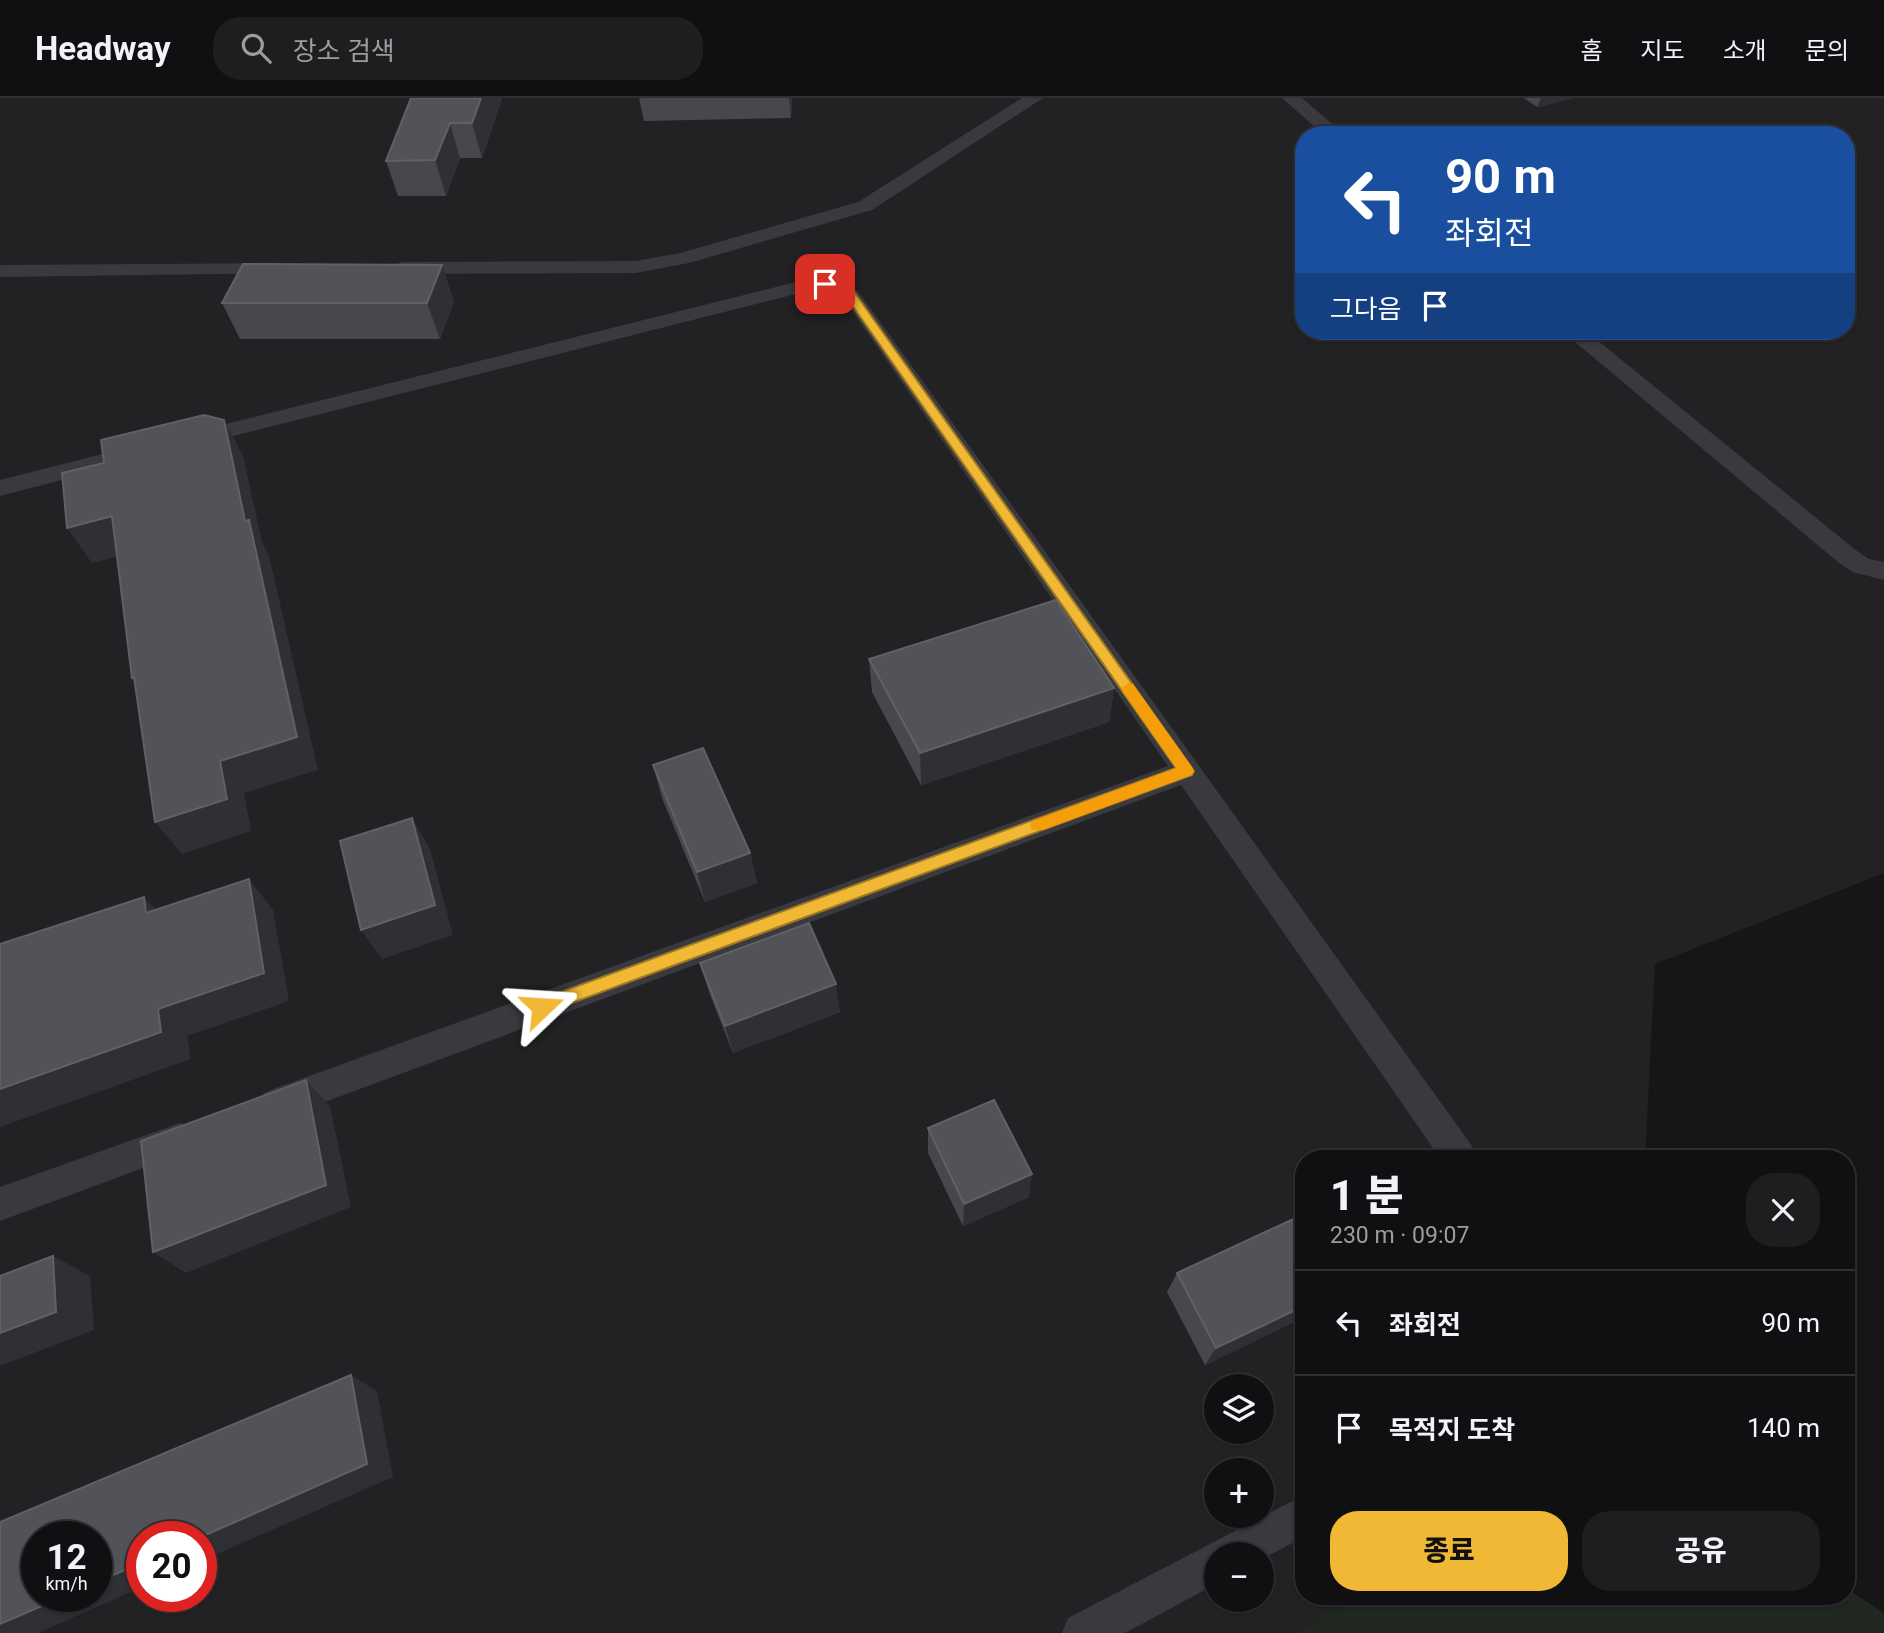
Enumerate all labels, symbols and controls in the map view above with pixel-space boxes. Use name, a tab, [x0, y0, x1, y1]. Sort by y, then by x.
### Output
search box	[213, 17, 703, 80]
text: Headway	[35, 29, 171, 68]
icon: search	[237, 29, 275, 67]
text: 장소 검색	[293, 36, 395, 66]
text: 홈	[1580, 37, 1602, 65]
text: 지도	[1640, 37, 1685, 65]
text: 소개	[1723, 37, 1767, 65]
text: 문의	[1805, 37, 1849, 65]
text: 90 m	[1445, 148, 1556, 205]
icon: left	[1330, 154, 1421, 245]
text: 좌회전	[1445, 214, 1533, 252]
pin	[795, 254, 855, 314]
icon: arrive	[806, 265, 844, 303]
icon: arrive	[1416, 287, 1454, 325]
text: 그다음	[1330, 294, 1402, 324]
position arrow	[505, 970, 579, 1044]
text: 1 분	[1330, 1171, 1403, 1220]
button: close	[1746, 1173, 1820, 1247]
text: 230 m · 09:07	[1330, 1222, 1469, 1249]
icon: left	[1330, 1304, 1368, 1342]
text: 90 m	[1762, 1308, 1820, 1338]
text: 좌회전	[1389, 1310, 1461, 1340]
map controls	[1204, 1374, 1274, 1612]
button: layers	[1204, 1374, 1274, 1444]
icon: arrive	[1330, 1409, 1368, 1447]
text: 140 m	[1747, 1413, 1820, 1443]
text: 목적지 도착	[1389, 1415, 1515, 1445]
button: +	[1204, 1458, 1274, 1528]
button: 종료	[1330, 1511, 1568, 1591]
button: 공유	[1582, 1511, 1820, 1591]
speed limit sign: 20	[126, 1521, 217, 1612]
text: 12	[46, 1537, 87, 1578]
button: −	[1204, 1542, 1274, 1612]
text: km/h	[45, 1573, 88, 1594]

